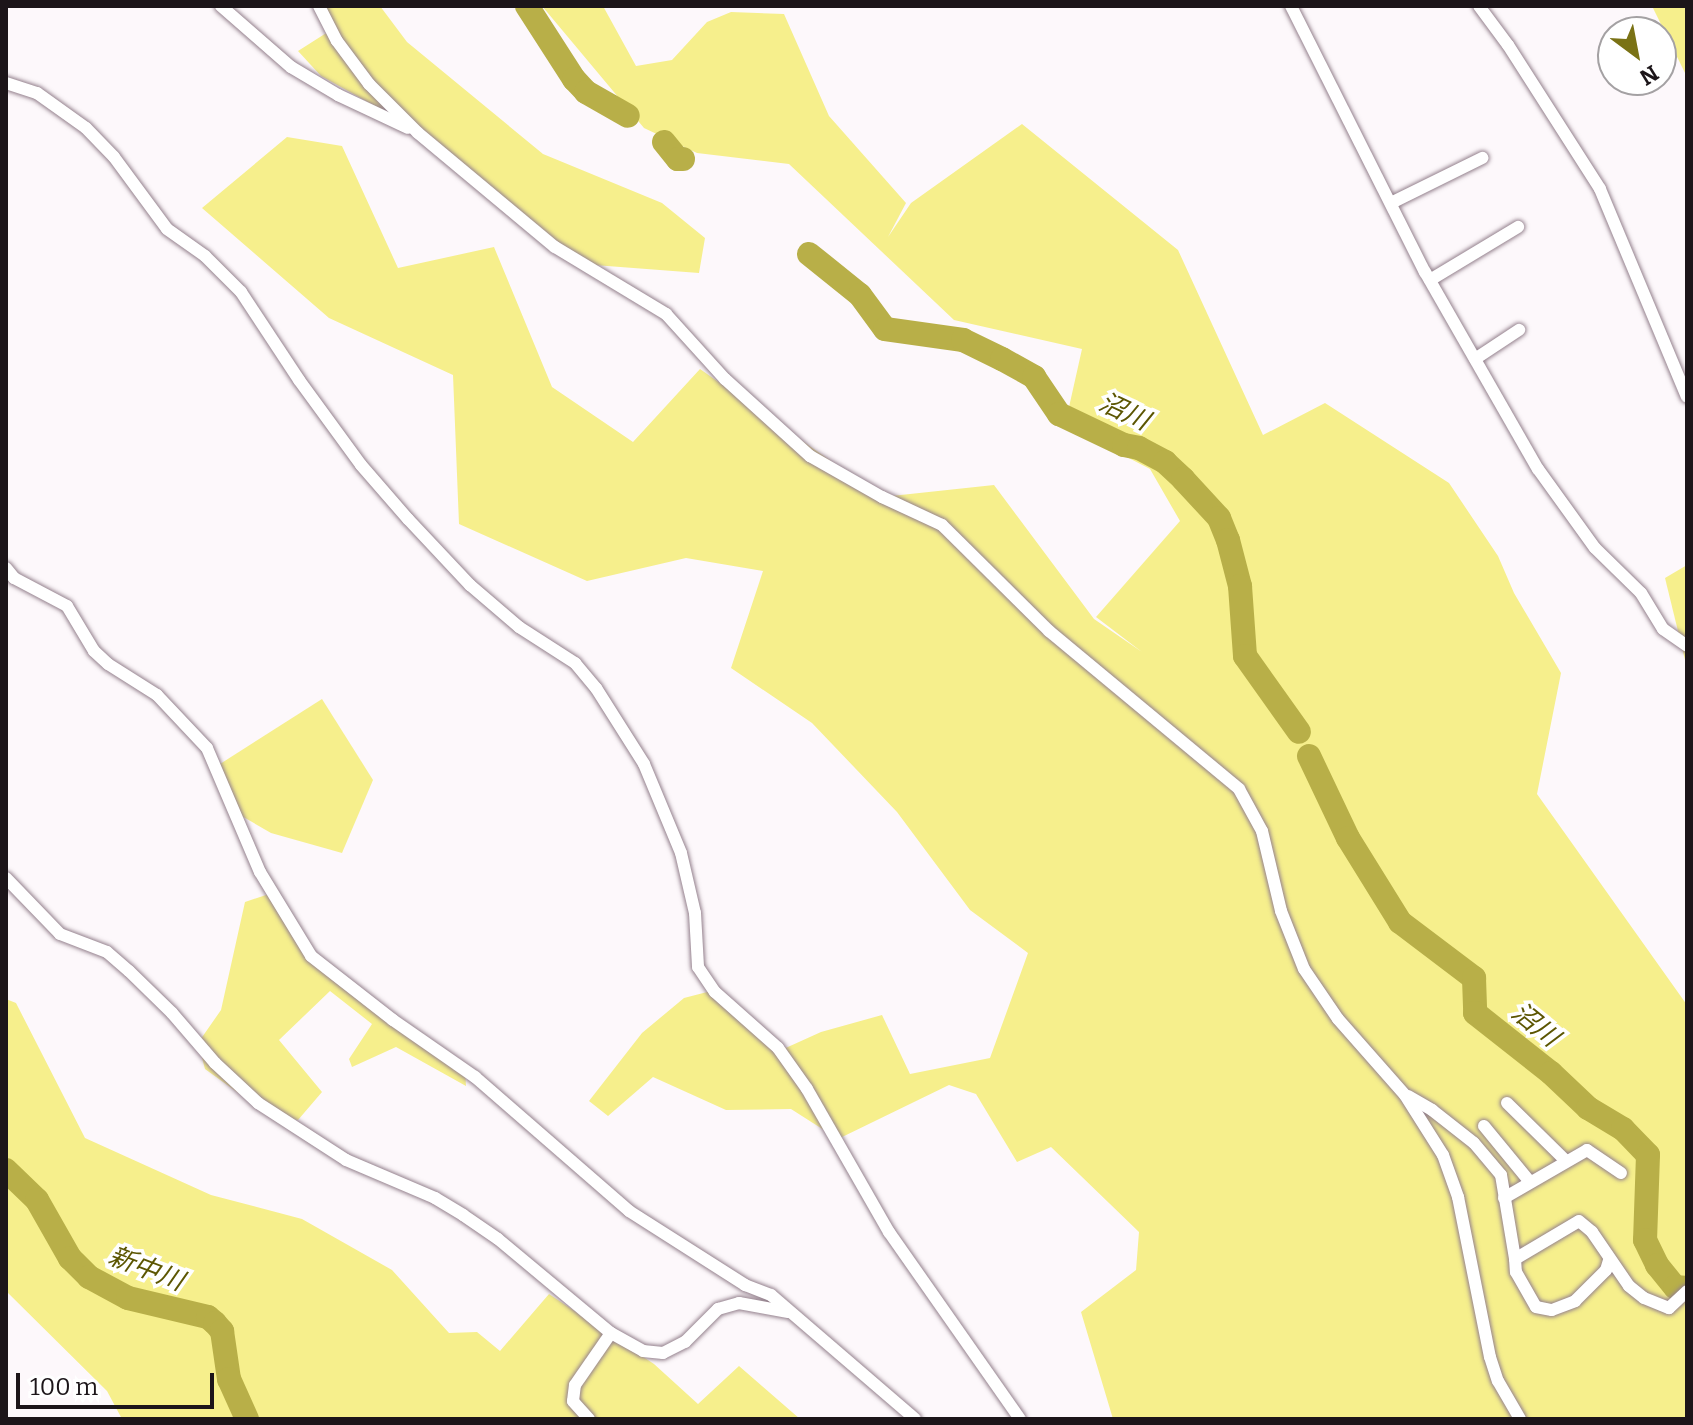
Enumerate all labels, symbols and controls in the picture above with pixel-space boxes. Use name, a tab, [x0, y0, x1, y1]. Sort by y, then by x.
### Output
north arrow	[1597, 16, 1677, 96]
text: N	[1635, 59, 1663, 91]
water label: 沼川	[1094, 387, 1154, 437]
water label: 沼川	[1505, 997, 1565, 1053]
water label: 新中川	[104, 1240, 188, 1298]
scale bar	[20, 1357, 218, 1407]
text: 100 m	[30, 1373, 98, 1401]

